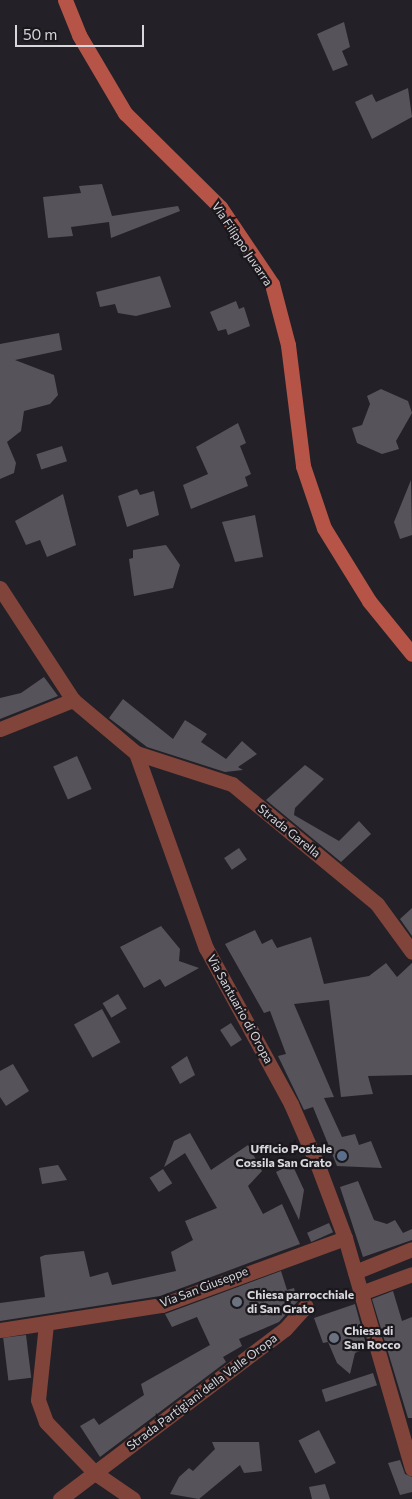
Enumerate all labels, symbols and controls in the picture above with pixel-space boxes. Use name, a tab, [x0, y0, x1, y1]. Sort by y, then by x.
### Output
scale bar	[18, 15, 146, 47]
text: 50 m	[23, 25, 57, 43]
street label: Via Filippo Juvarra	[209, 199, 275, 289]
street label: Strada Garella	[255, 801, 323, 861]
street label: Via Santuario di Oropa	[204, 952, 276, 1066]
place label: Ufficio Postale Cossila San Grato	[236, 1142, 332, 1170]
marker: Ufficio Postale Cossila San Grato	[336, 1150, 348, 1162]
street label: Via San Giuseppe	[158, 1264, 250, 1310]
place label: Chiesa parrocchiale di San Grato	[247, 1288, 354, 1316]
marker: Chiesa parrocchiale di San Grato	[231, 1296, 243, 1308]
place label: Chiesa di San Rocco	[344, 1324, 401, 1352]
street label: Strada Partigiani della Valle Oropa	[124, 1331, 280, 1453]
marker: Chiesa di San Rocco	[328, 1332, 340, 1344]

